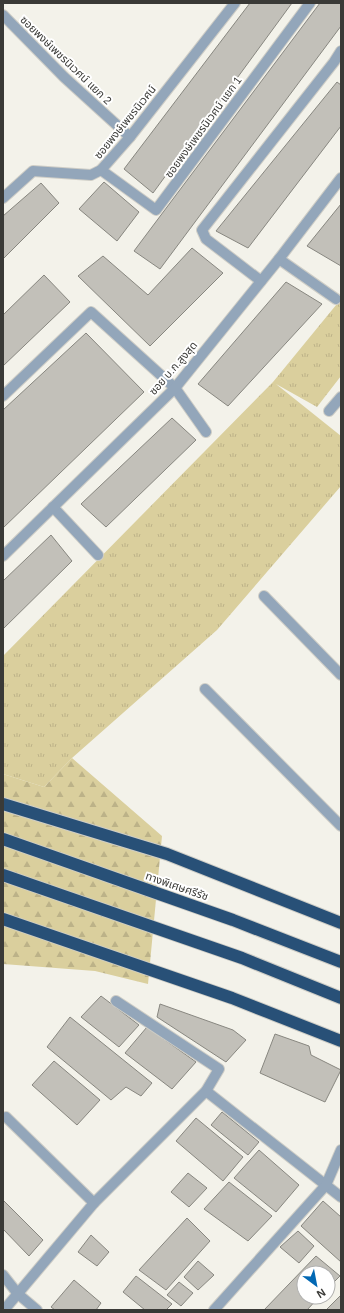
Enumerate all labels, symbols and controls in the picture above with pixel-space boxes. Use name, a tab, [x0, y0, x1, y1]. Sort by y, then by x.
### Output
street label: ซอยพงษ์เพชรนิเวศน์ แยก 2	[18, 13, 114, 107]
street label: ซอยพงษ์เพชรนิเวศน์ แยก 1	[162, 74, 244, 180]
street label: ซอยพงษ์เพชรนิเวศน์	[92, 83, 158, 161]
street label: ซอย บ.ก.สูงสุด	[147, 339, 200, 398]
street label: ทางพิเศษศรีรัช	[144, 870, 210, 902]
north arrow	[296, 1265, 336, 1305]
text: N	[315, 1286, 328, 1301]

